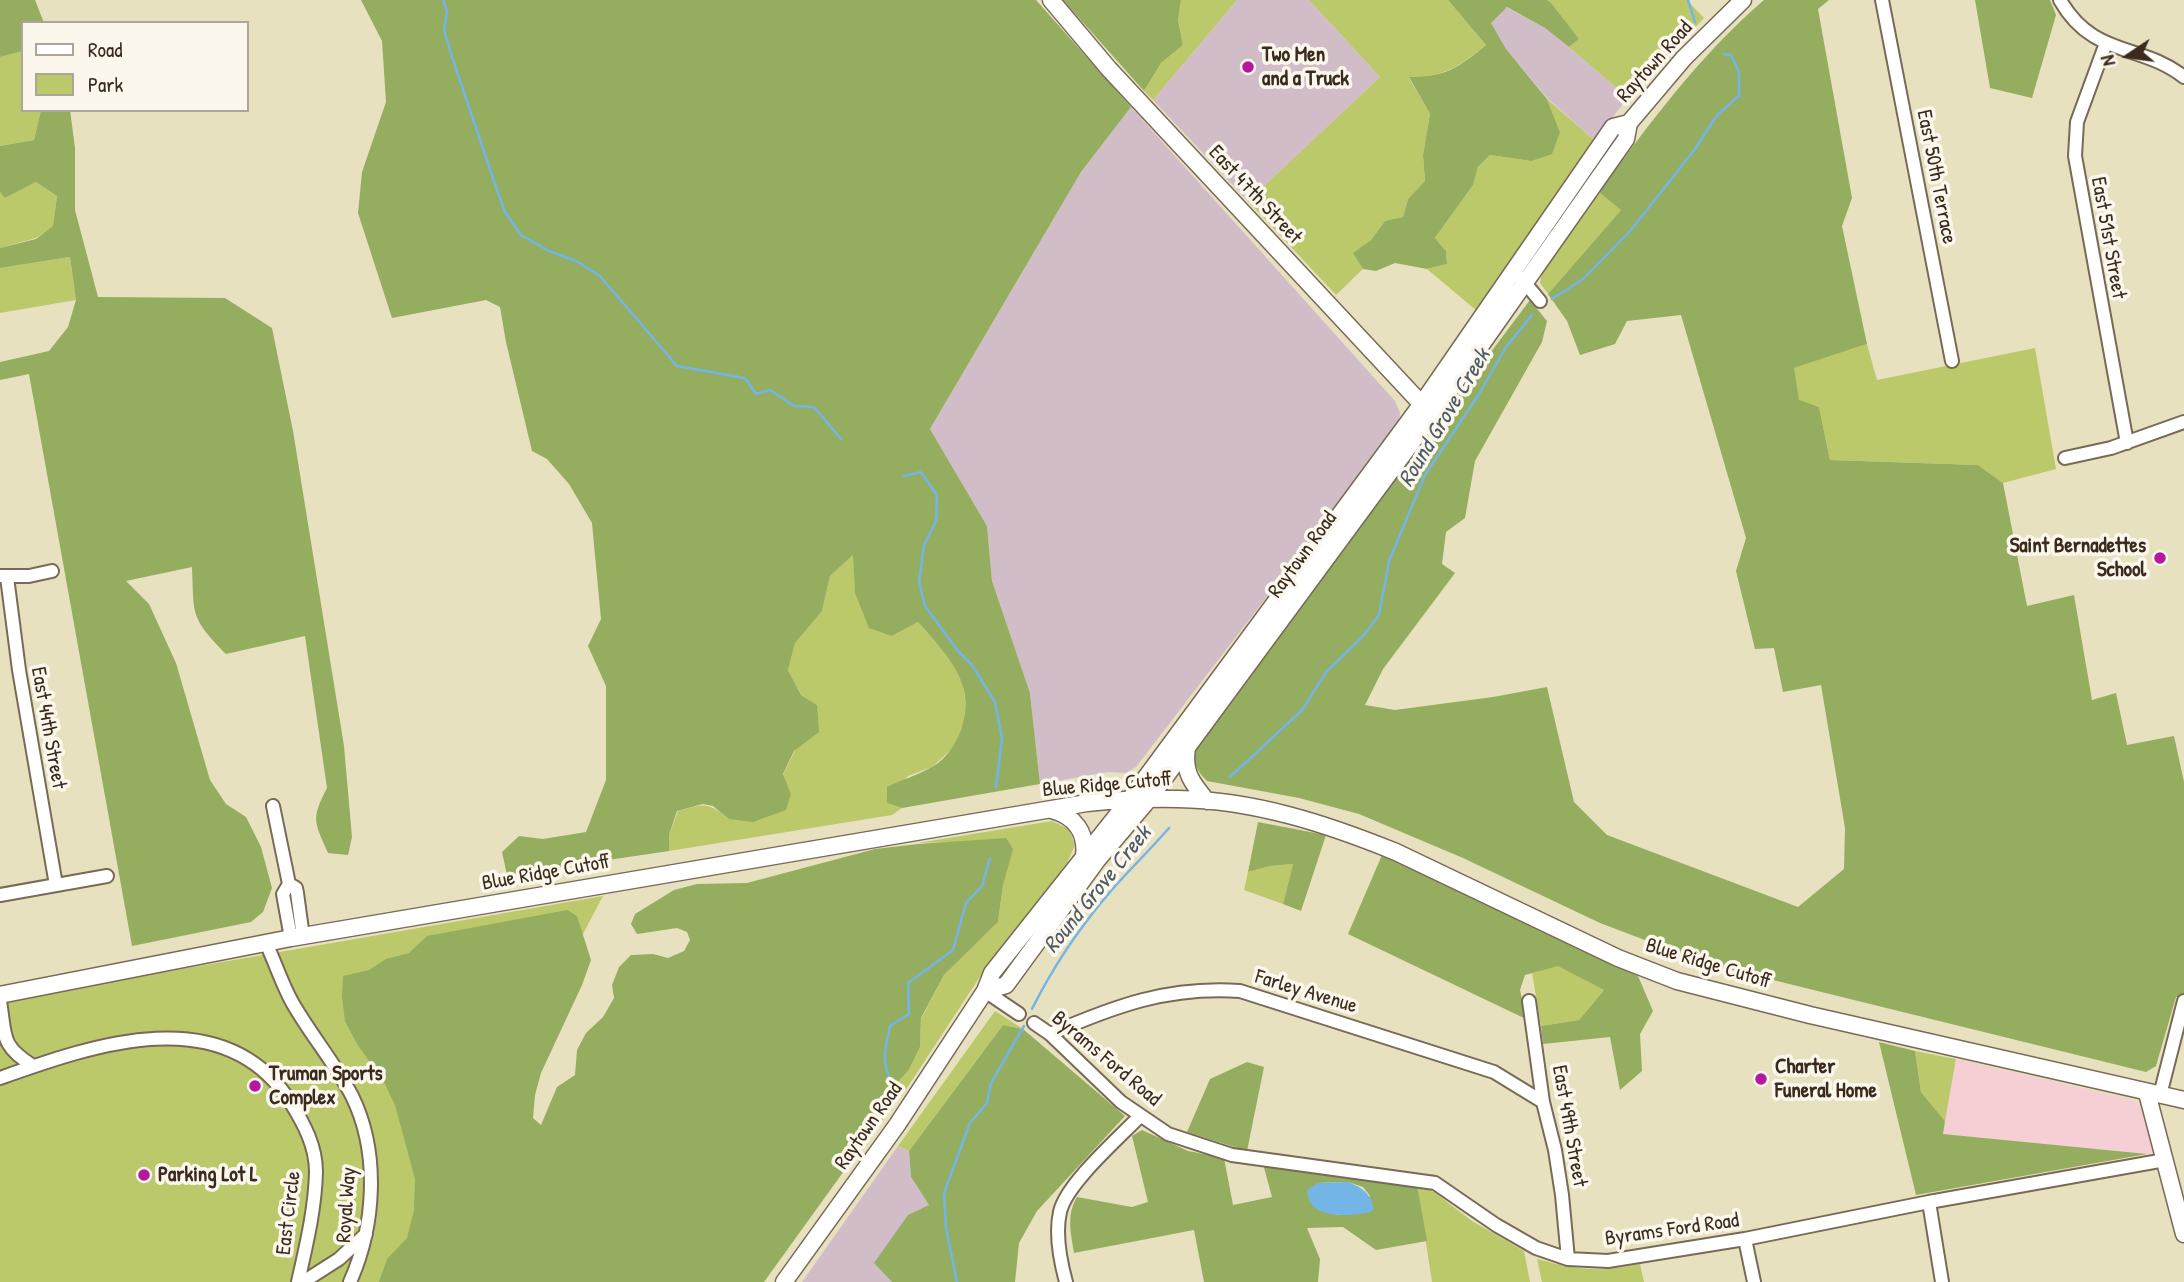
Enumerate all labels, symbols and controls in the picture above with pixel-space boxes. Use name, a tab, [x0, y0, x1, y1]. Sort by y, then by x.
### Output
street label: Raytown Road	[1612, 16, 1698, 108]
legend	[21, 21, 248, 112]
north arrow	[2093, 21, 2163, 91]
text: Road	[88, 35, 122, 64]
place label: Two Men and a Truck	[1262, 42, 1349, 92]
text: N	[2094, 53, 2121, 69]
marker: Two Men and a Truck	[1240, 59, 1256, 75]
text: Park	[88, 70, 123, 99]
street label: East 50th Terrace	[1911, 108, 1961, 246]
street label: East 47th Street	[1203, 140, 1307, 250]
street label: East 51st Street	[2085, 175, 2131, 301]
water label: Round Grove Creek	[1393, 344, 1497, 492]
street label: Raytown Road	[1263, 507, 1343, 603]
place label: Saint Bernadettes School	[2010, 533, 2146, 583]
marker: Saint Bernadettes School	[2152, 550, 2168, 566]
street label: East 44th Street	[25, 665, 71, 791]
street label: Blue Ridge Cutoff	[1041, 767, 1173, 803]
water label: Round Grove Creek	[1038, 821, 1158, 959]
street label: Blue Ridge Cutoff	[480, 849, 612, 897]
street label: Blue Ridge Cutoff	[1642, 933, 1774, 995]
street label: Farley Avenue	[1252, 965, 1360, 1019]
street label: Byrams Ford Road	[1046, 1006, 1166, 1112]
place label: Charter Funeral Home	[1775, 1054, 1877, 1104]
place label: Truman Sports Complex	[269, 1061, 383, 1111]
street label: East 49th Street	[1546, 1063, 1592, 1189]
marker: Charter Funeral Home	[1753, 1071, 1769, 1087]
street label: Raytown Road	[830, 1077, 908, 1175]
marker: Truman Sports Complex	[247, 1078, 263, 1094]
place label: Parking Lot L	[158, 1162, 258, 1188]
street label: Royal Way	[332, 1166, 362, 1244]
marker: Parking Lot L	[136, 1167, 152, 1183]
street label: East Circle	[271, 1170, 307, 1256]
street label: Byrams Ford Road	[1603, 1208, 1741, 1252]

